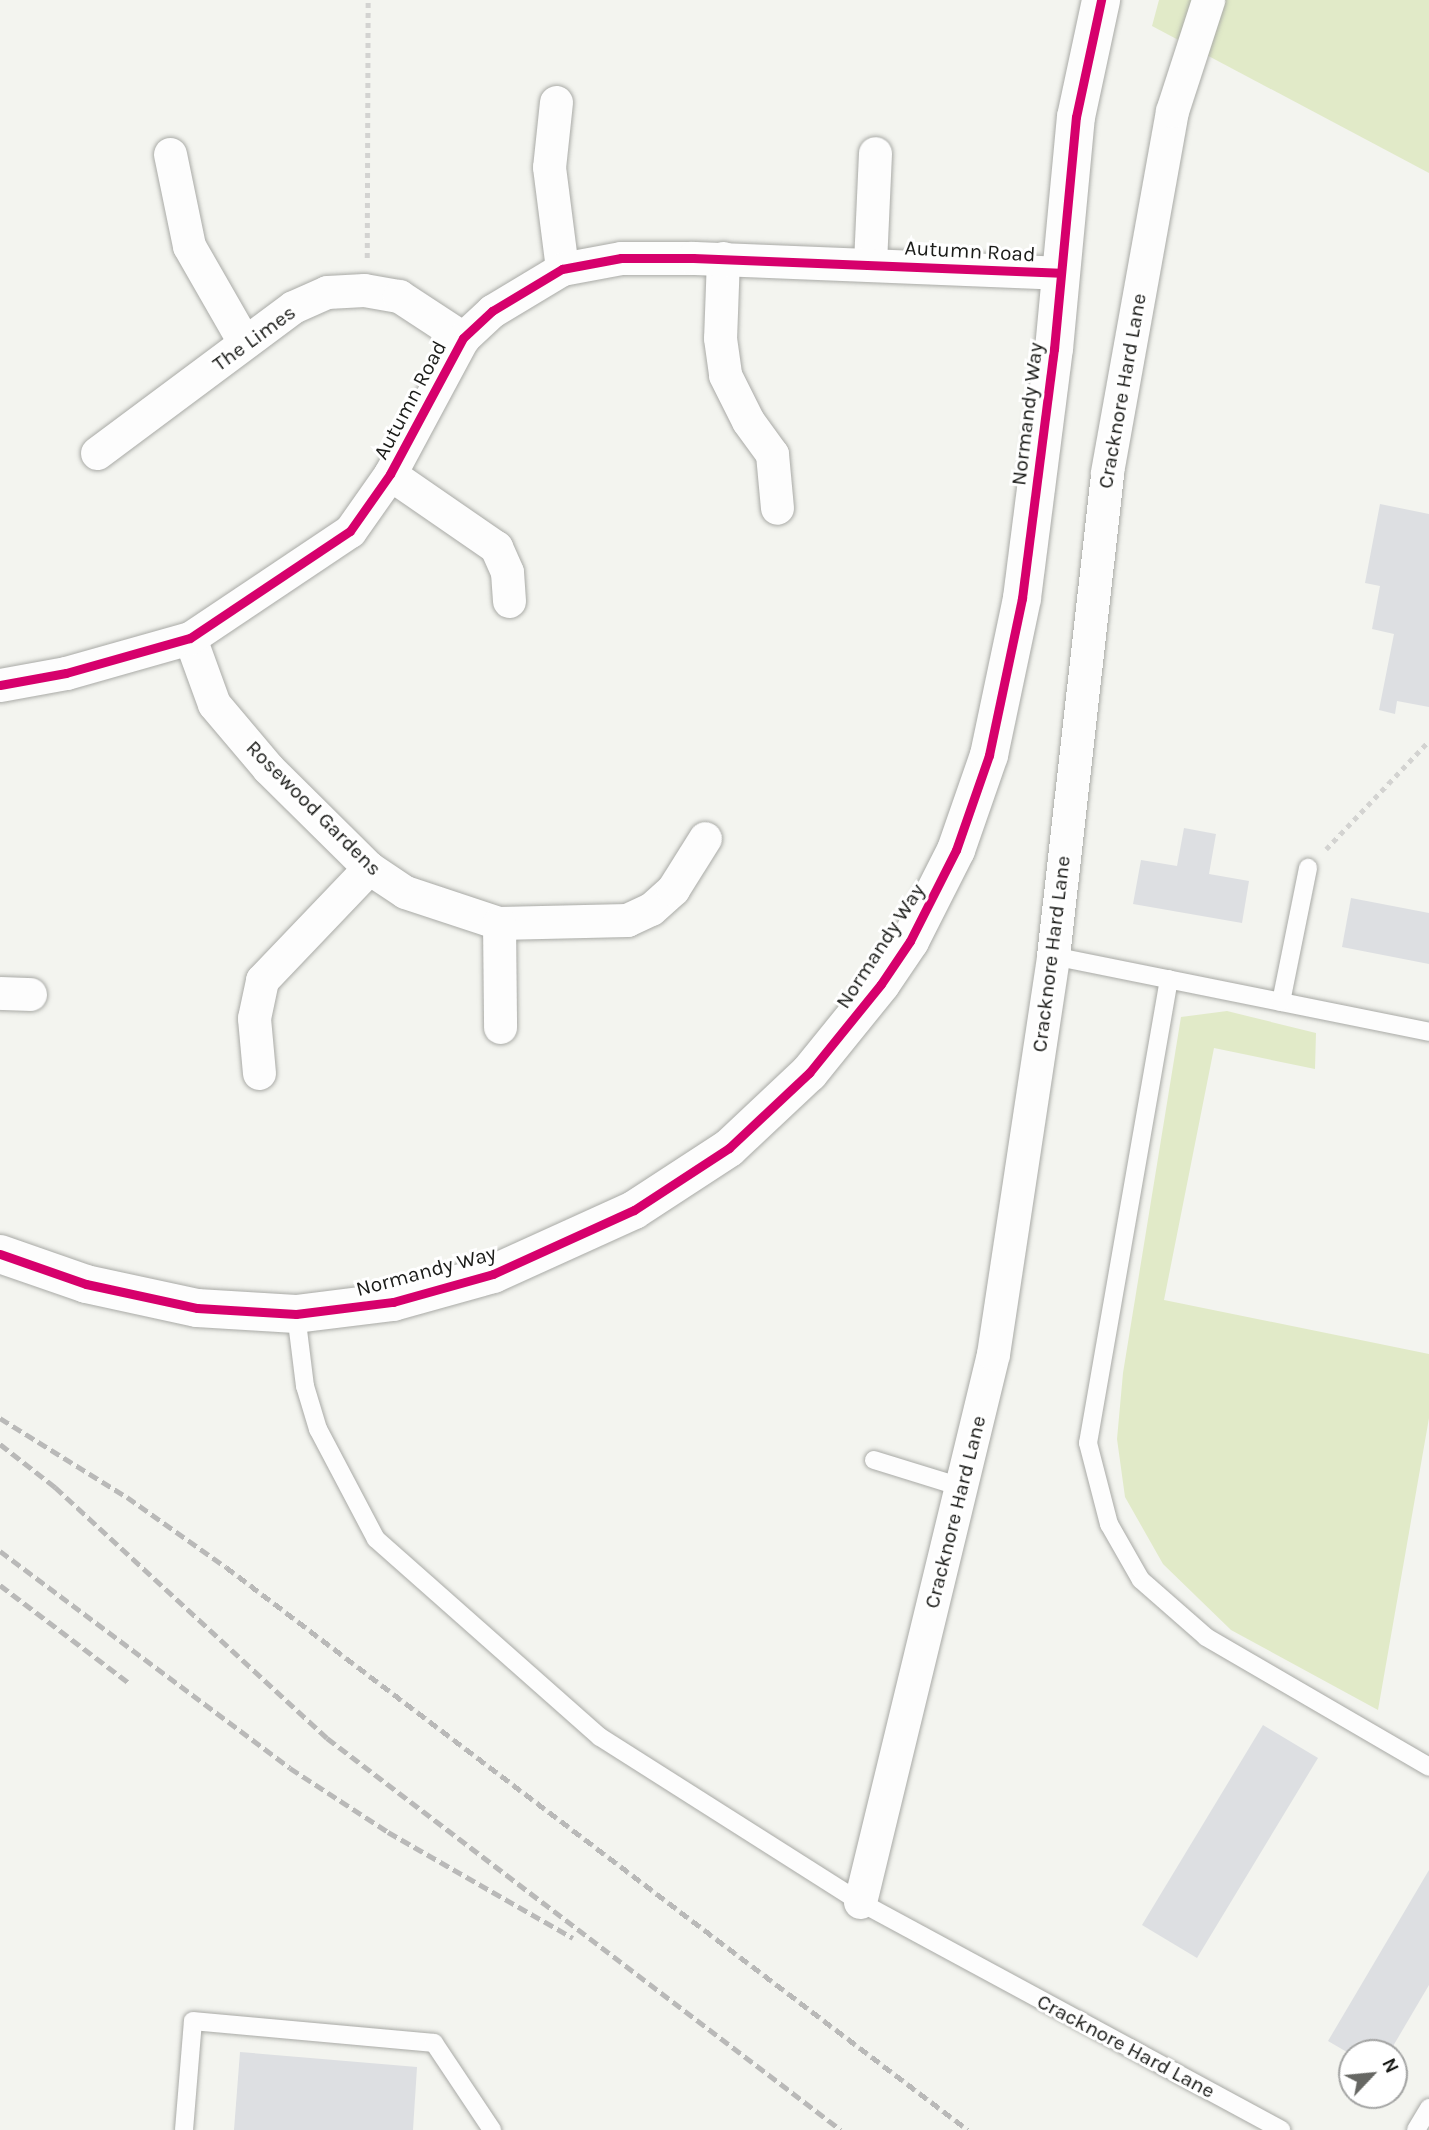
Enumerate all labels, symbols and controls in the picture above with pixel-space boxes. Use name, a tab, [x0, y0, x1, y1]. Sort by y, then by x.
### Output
street label: Autumn Road	[904, 235, 1036, 267]
street label: Cracknore Hard Lane	[1092, 291, 1152, 491]
street label: The Limes	[208, 299, 300, 377]
street label: Autumn Road	[368, 336, 452, 464]
street label: Normandy Way	[1006, 341, 1048, 487]
street label: Rosewood Gardens	[241, 735, 387, 881]
street label: Cracknore Hard Lane	[1026, 854, 1076, 1054]
street label: Normandy Way	[830, 879, 930, 1013]
street label: Normandy Way	[353, 1240, 499, 1302]
street label: Cracknore Hard Lane	[919, 1413, 991, 1611]
street label: Cracknore Hard Lane	[1033, 1988, 1219, 2104]
north arrow	[1338, 2039, 1408, 2109]
text: N	[1377, 2055, 1403, 2077]

